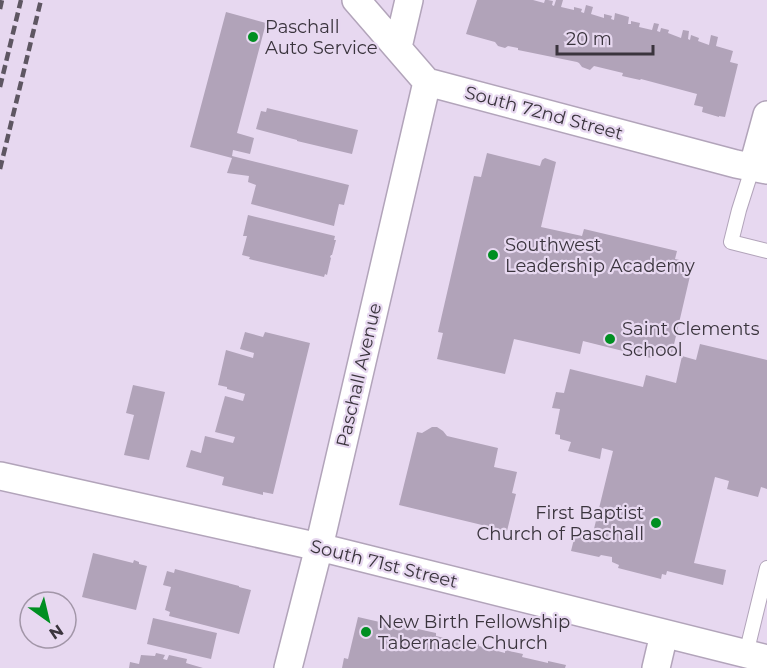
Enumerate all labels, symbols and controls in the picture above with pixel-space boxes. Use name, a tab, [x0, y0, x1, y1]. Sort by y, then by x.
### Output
place label: Paschall Auto Service	[265, 16, 378, 59]
scale bar	[557, 18, 653, 56]
text: 20 m	[566, 28, 612, 50]
marker: Paschall Auto Service	[246, 30, 260, 44]
street label: South 72nd Street	[462, 81, 626, 145]
place label: Southwest Leadership Academy	[505, 234, 695, 277]
marker: Southwest Leadership Academy	[486, 248, 500, 262]
street label: Paschall Avenue	[332, 301, 386, 449]
place label: Saint Clements School	[622, 318, 760, 361]
marker: Saint Clements School	[603, 332, 617, 346]
place label: First Baptist Church of Paschall	[476, 502, 644, 545]
marker: First Baptist Church of Paschall	[649, 516, 663, 530]
street label: South 71st Street	[308, 535, 460, 593]
north arrow	[18, 590, 78, 650]
place label: New Birth Fellowship Tabernacle Church	[378, 611, 570, 654]
text: N	[45, 621, 67, 644]
marker: New Birth Fellowship Tabernacle Church	[359, 625, 373, 639]

